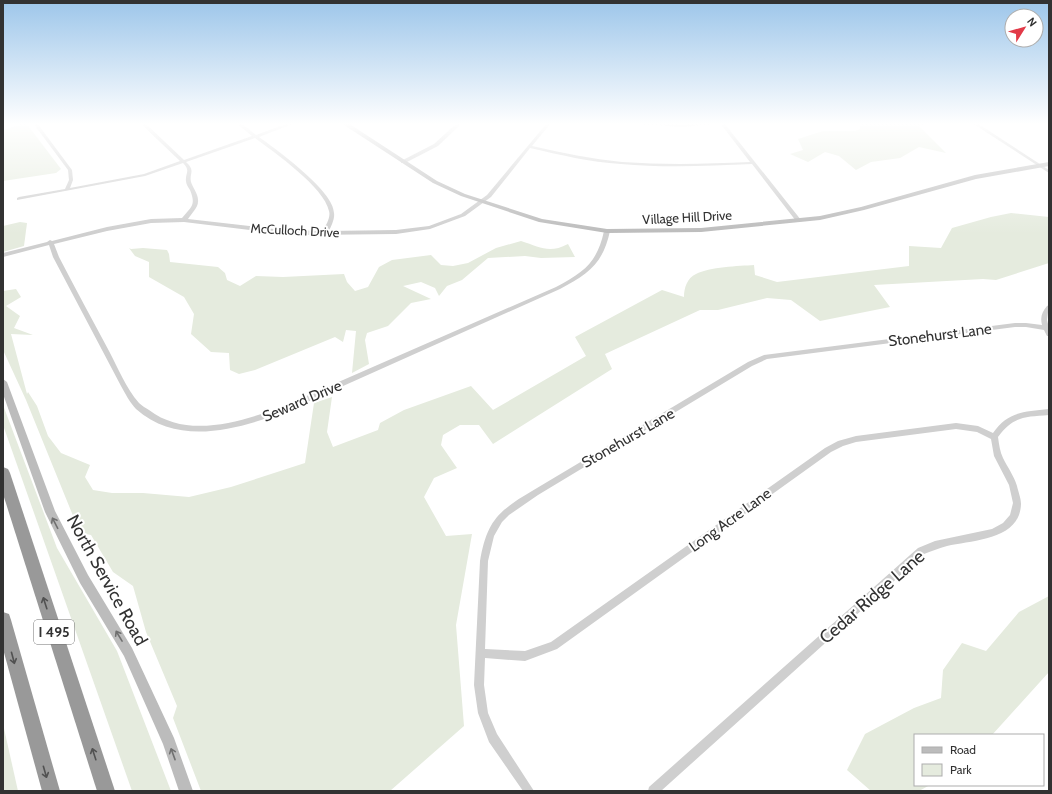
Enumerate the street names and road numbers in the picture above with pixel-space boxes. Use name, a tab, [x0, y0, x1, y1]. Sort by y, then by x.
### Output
street label: Village Hill Drive	[642, 207, 733, 227]
street label: McCulloch Drive	[250, 220, 340, 240]
street label: Stonehurst Lane	[887, 320, 993, 350]
street label: Seward Drive	[260, 376, 345, 426]
street label: Stonehurst Lane	[578, 404, 678, 472]
street label: Long Acre Lane	[685, 484, 775, 556]
street label: North Service Road	[62, 511, 152, 649]
street label: Cedar Ridge Lane	[815, 545, 929, 649]
road number: I 495	[34, 620, 74, 644]

